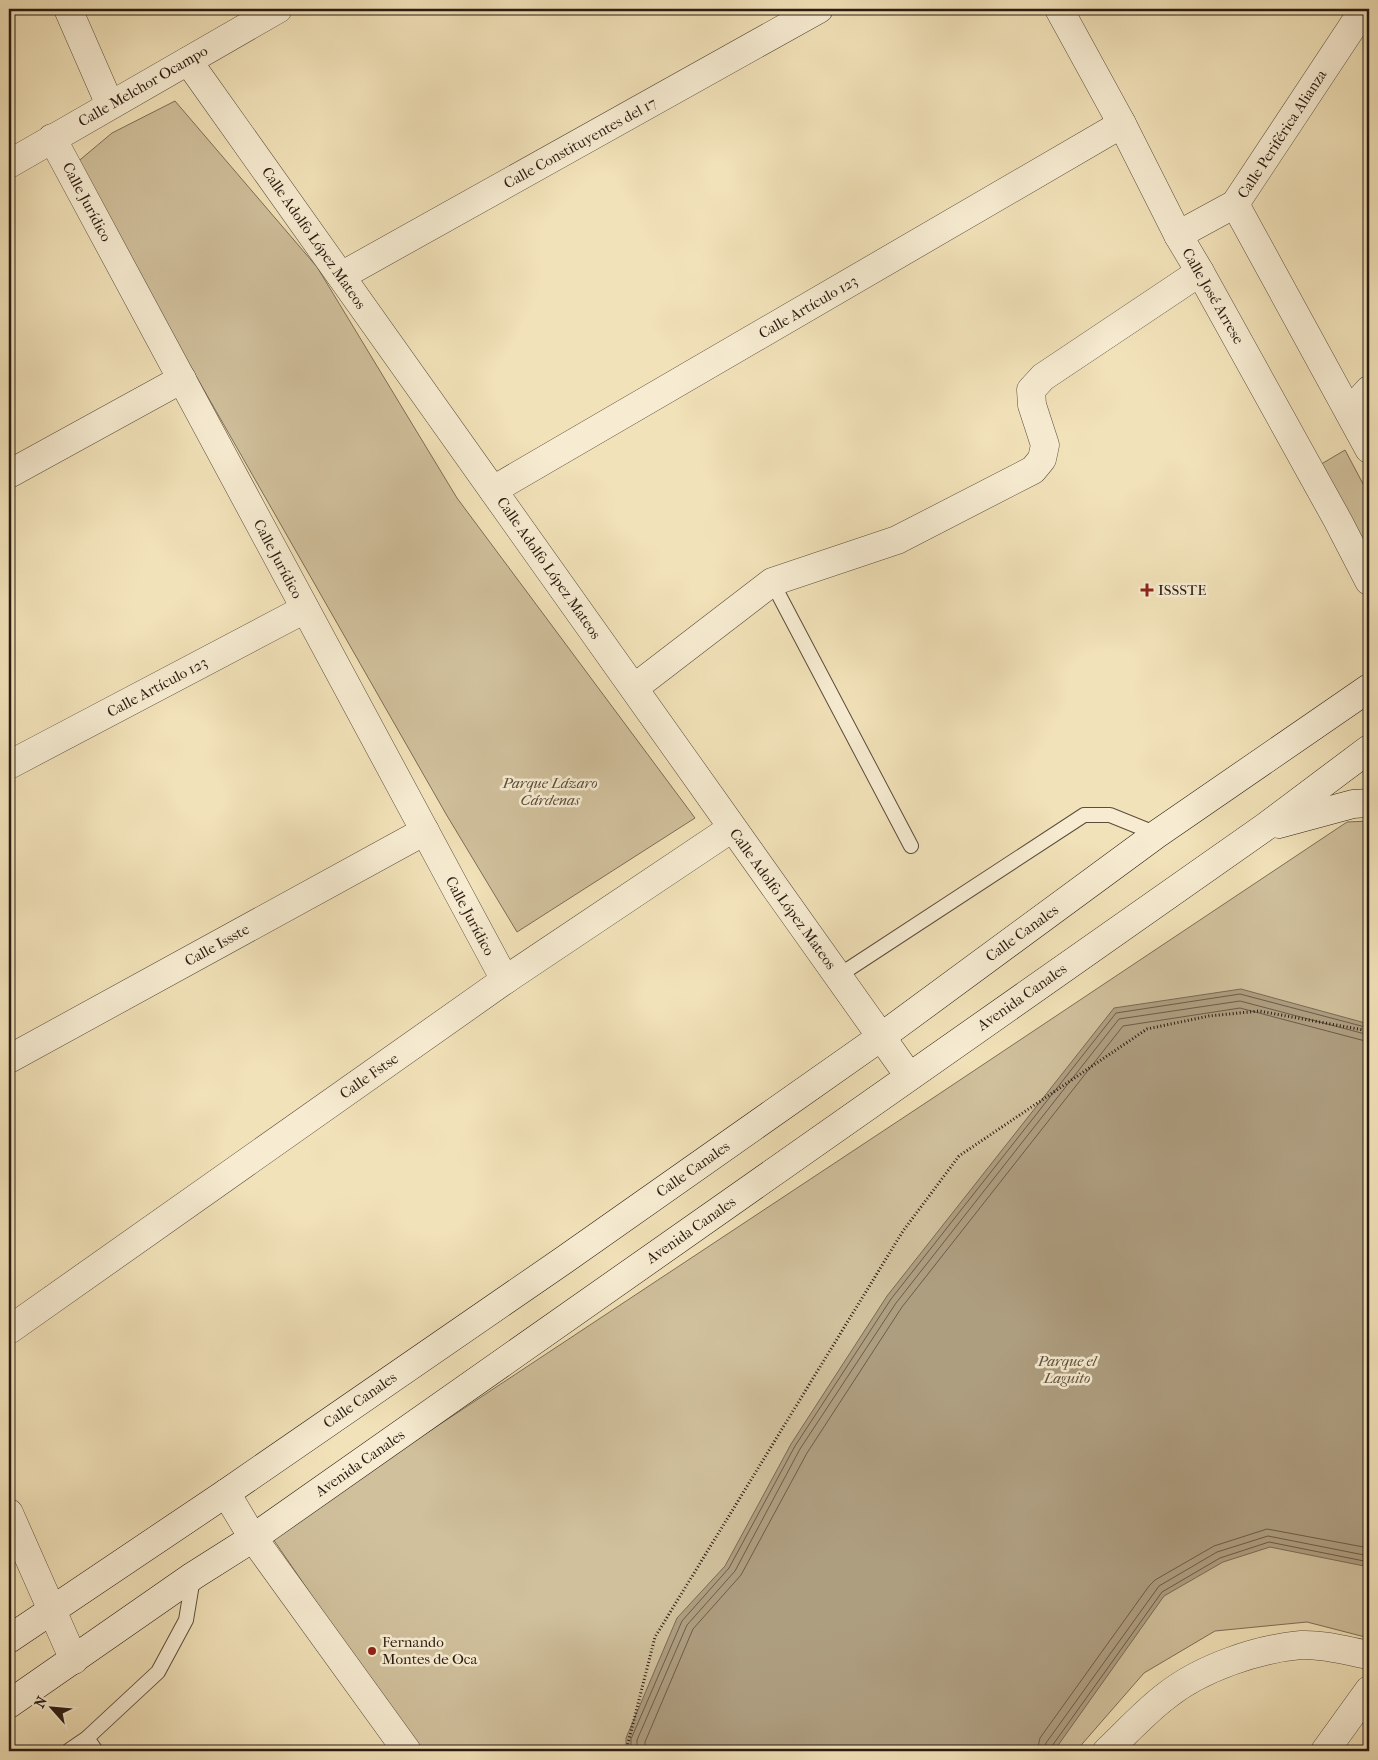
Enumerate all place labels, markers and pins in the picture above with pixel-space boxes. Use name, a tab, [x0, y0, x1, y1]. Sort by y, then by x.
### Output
place label: ISSSTE	[1158, 581, 1206, 599]
marker: ISSSTE	[1140, 583, 1154, 597]
place label: Fernando Montes de Oca	[382, 1633, 478, 1668]
marker: Fernando Montes de Oca	[366, 1645, 378, 1657]

